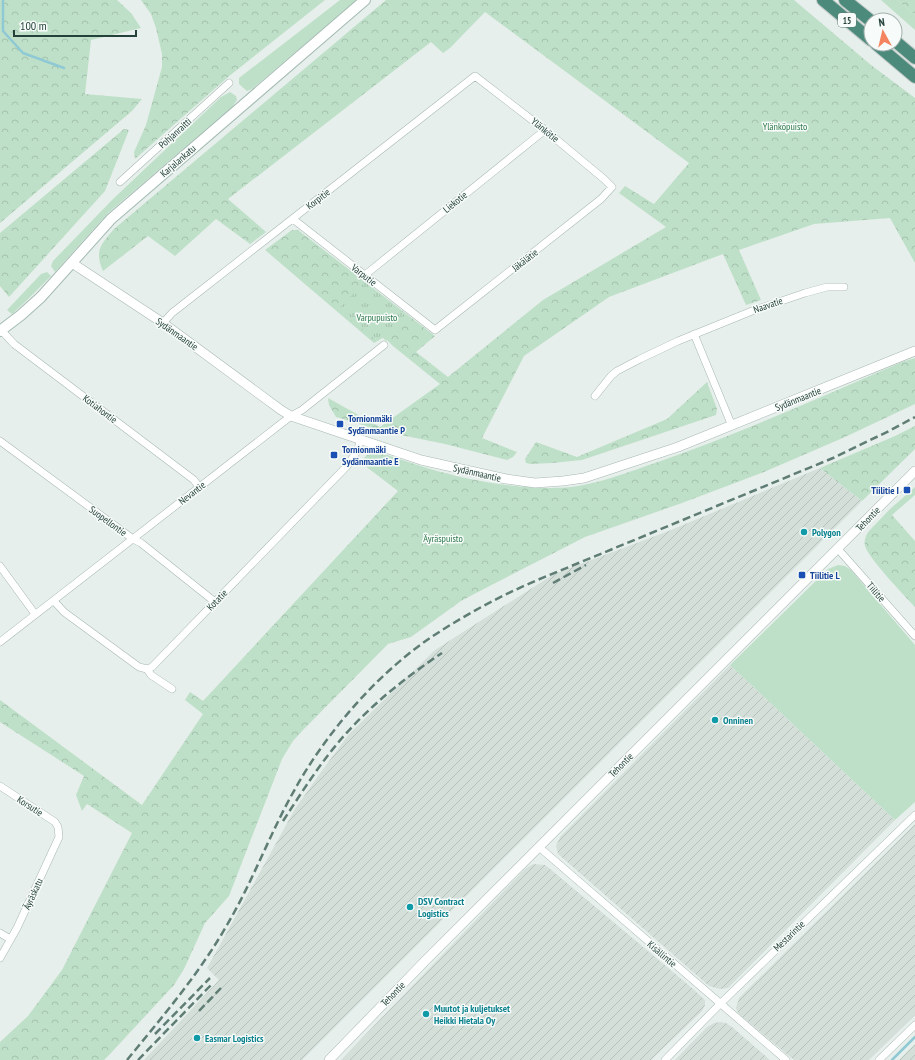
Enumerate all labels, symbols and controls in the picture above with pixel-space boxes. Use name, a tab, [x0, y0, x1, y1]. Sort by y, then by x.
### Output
scale bar	[14, 12, 136, 38]
north arrow	[863, 12, 903, 52]
road number: 15	[838, 13, 856, 27]
text: N	[878, 15, 886, 29]
text: 100 m	[20, 18, 47, 33]
street label: Pohjanraitti	[156, 115, 194, 151]
street label: Ylänkötie	[528, 115, 562, 145]
park label: Ylänköpuisto	[763, 120, 807, 133]
street label: Karjalankatu	[157, 142, 199, 180]
street label: Korpitie	[303, 186, 333, 212]
street label: Liekotie	[440, 188, 470, 216]
street label: Jäkälätie	[509, 246, 541, 275]
street label: Varputie	[348, 260, 379, 289]
street label: Naavatie	[752, 294, 784, 316]
park label: Varpupuisto	[356, 311, 397, 324]
street label: Sydänmaantie	[153, 315, 201, 353]
street label: Sydänmaantie	[773, 384, 823, 414]
street label: Kotiahontie	[80, 392, 120, 426]
place label: Tornionmäki Sydänmaantie P	[348, 412, 405, 437]
marker: Tornionmäki Sydänmaantie P	[335, 419, 345, 429]
place label: Tornionmäki Sydänmaantie E	[342, 443, 399, 468]
marker: Tornionmäki Sydänmaantie E	[329, 450, 339, 460]
street label: Sydänmaantie	[452, 461, 502, 485]
street label: Nevantie	[176, 478, 208, 508]
place label: Tiilitie I	[871, 484, 899, 497]
marker: Tiilitie I	[902, 485, 912, 495]
street label: Suopellontie	[86, 503, 130, 539]
street label: Tehontie	[853, 504, 883, 534]
place label: Polygon	[812, 526, 841, 539]
marker: Polygon	[799, 527, 809, 537]
park label: Äyräspuisto	[423, 532, 463, 545]
place label: Tiilitie L	[810, 569, 840, 582]
marker: Tiilitie L	[797, 570, 807, 580]
street label: Tiilitie	[864, 579, 888, 605]
street label: Kotatie	[204, 587, 230, 613]
place label: Onninen	[723, 714, 754, 727]
marker: Onninen	[710, 715, 720, 725]
street label: Tehontie	[606, 750, 636, 780]
street label: Korsutie	[15, 793, 45, 819]
street label: Äyräskatu	[20, 876, 46, 912]
place label: DSV Contract Logistics	[418, 895, 464, 920]
marker: DSV Contract Logistics	[405, 902, 415, 912]
street label: Mestarintie	[770, 918, 808, 954]
street label: Kisällintie	[645, 938, 679, 970]
street label: Tehontie	[378, 979, 408, 1009]
place label: Muutot ja kuljetukset Heikki Hietala Oy	[434, 1002, 510, 1027]
marker: Muutot ja kuljetukset Heikki Hietala Oy	[421, 1009, 431, 1019]
place label: Easmar Logistics	[205, 1032, 264, 1045]
marker: Easmar Logistics	[192, 1033, 202, 1043]

